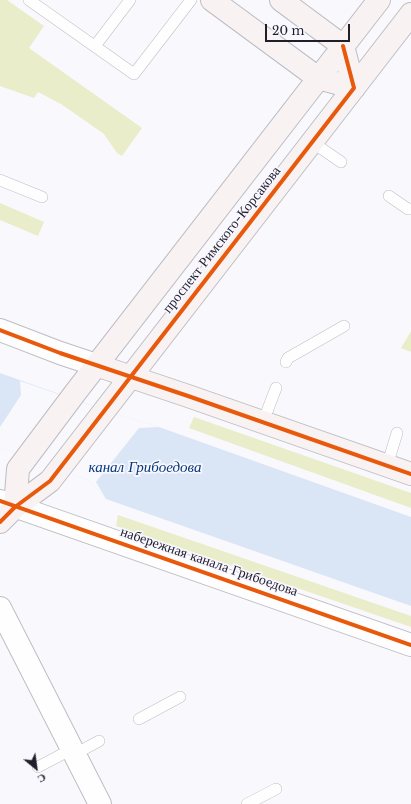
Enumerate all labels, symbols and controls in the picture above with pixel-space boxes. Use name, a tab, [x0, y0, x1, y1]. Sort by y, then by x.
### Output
scale bar	[267, 16, 352, 42]
text: 20 m	[272, 23, 304, 38]
street label: проспект Римского-Корсакова	[159, 163, 285, 317]
water label: канал Грибоедова	[89, 459, 201, 477]
street label: набережная канала Грибоедова	[118, 524, 300, 600]
north arrow	[16, 748, 56, 788]
text: С	[35, 770, 49, 787]

